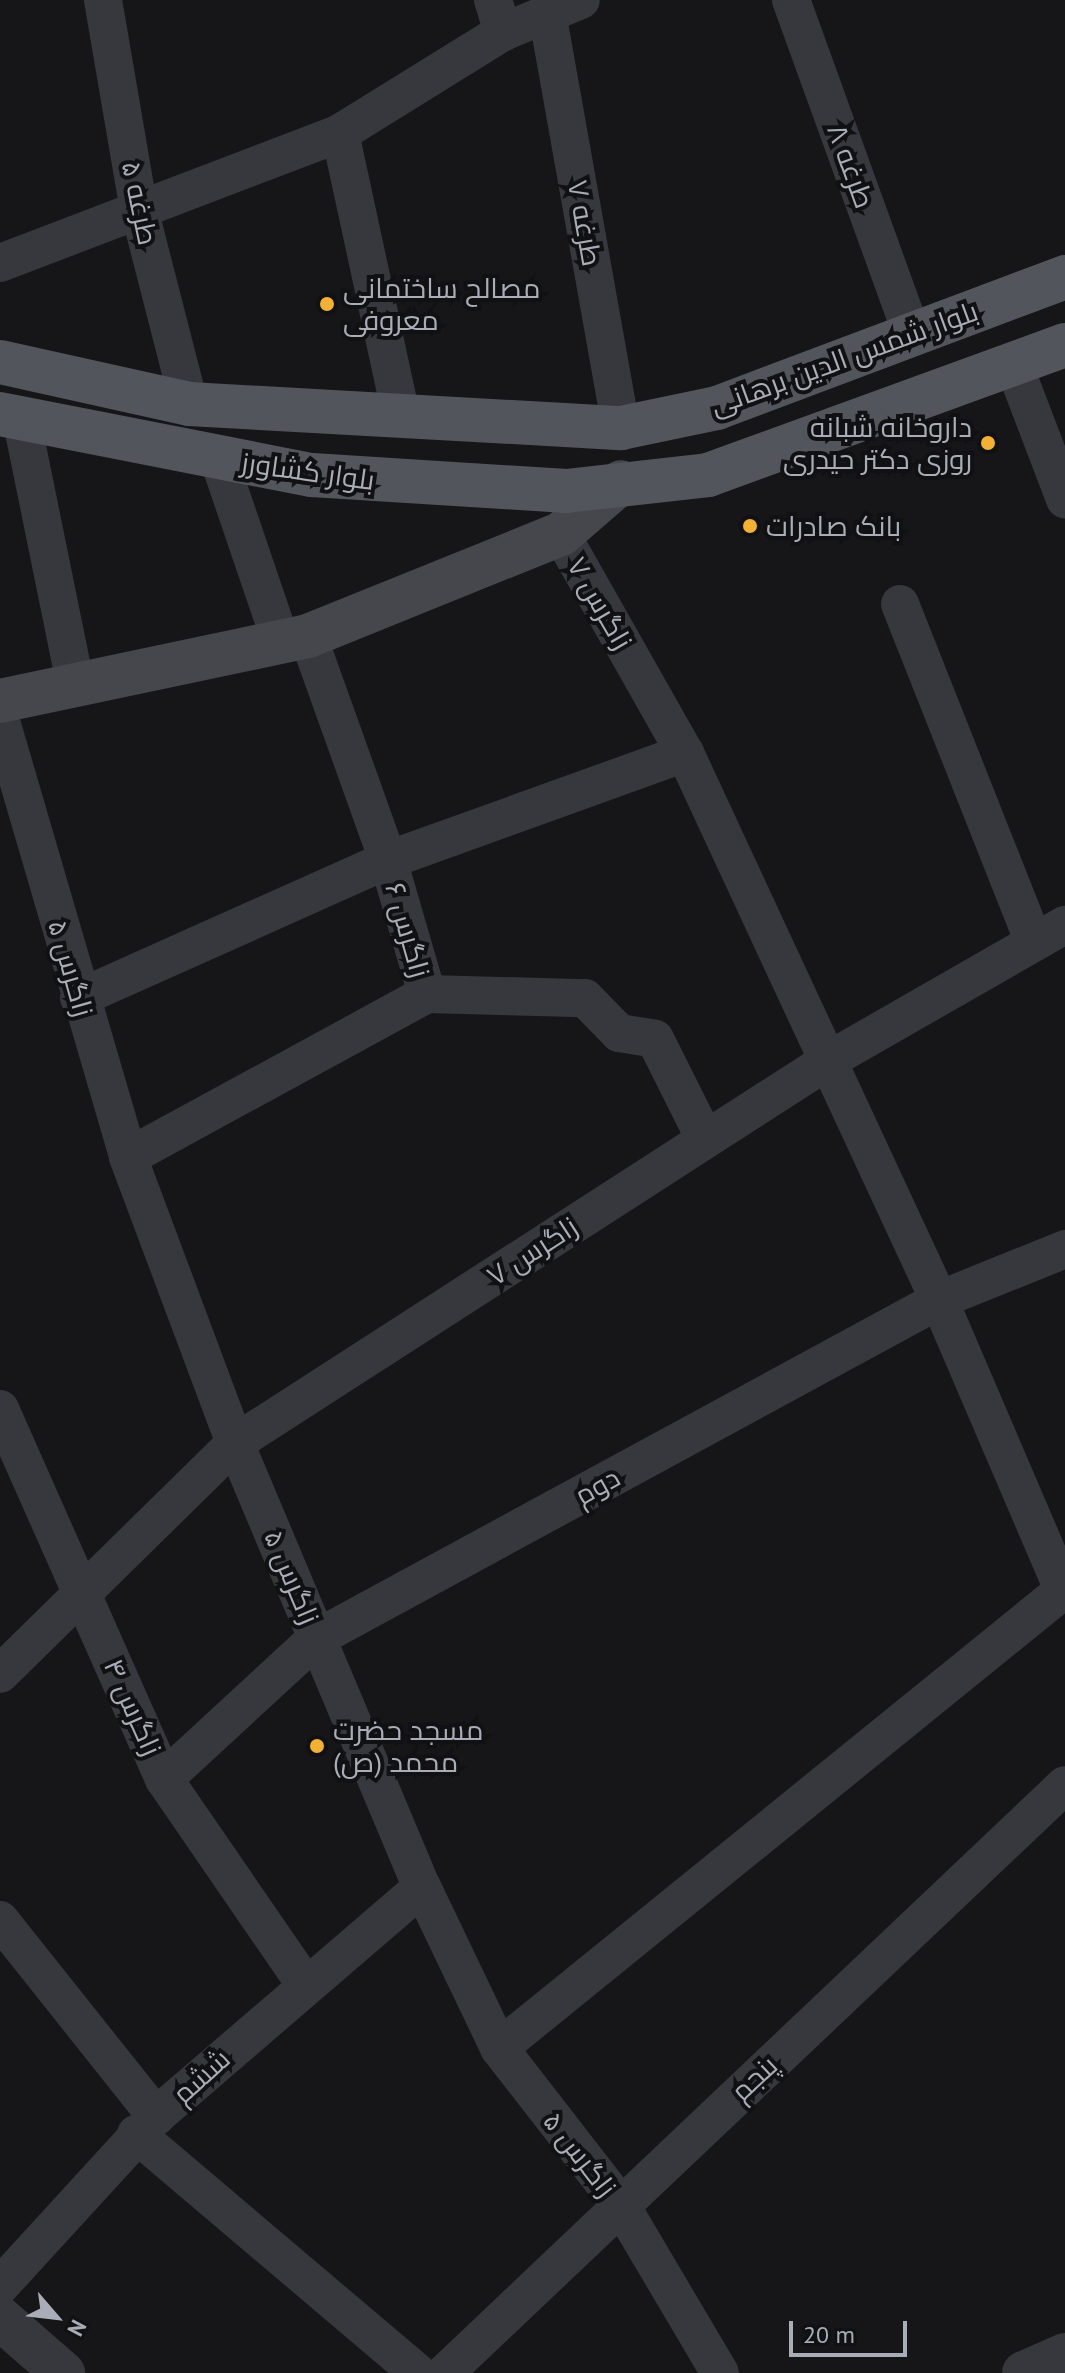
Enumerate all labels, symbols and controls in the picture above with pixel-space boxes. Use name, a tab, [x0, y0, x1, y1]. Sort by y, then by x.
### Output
street label: طرغه ۸	[820, 119, 882, 213]
street label: طرغه ۵	[115, 158, 165, 248]
street label: طرغه ۷	[561, 177, 609, 269]
place label: مصالح ساختمانی معروفی	[343, 271, 540, 337]
street label: بلوار شمس الدین برهانی	[706, 294, 982, 422]
marker: مصالح ساختمانی معروفی	[318, 295, 336, 313]
place label: داروخانه شبانه روزی دکتر حیدری	[783, 410, 972, 476]
marker: داروخانه شبانه روزی دکتر حیدری	[979, 434, 997, 452]
street label: بلوار کشاورز	[239, 445, 377, 497]
place label: بانک صادرات	[766, 509, 901, 543]
marker: بانک صادرات	[741, 517, 759, 535]
street label: زاگرس ۷	[560, 551, 640, 655]
street label: زاگرس ۶	[378, 879, 438, 981]
street label: زاگرس ۵	[41, 916, 101, 1020]
street label: زاگرس ۷	[480, 1209, 584, 1293]
street label: دوم	[569, 1460, 625, 1512]
street label: زاگرس ۵	[257, 1525, 327, 1629]
street label: ۴ زاگرس	[97, 1653, 169, 1761]
place label: مسجد حضرت محمد (ص)	[333, 1713, 483, 1779]
marker: مسجد حضرت محمد (ص)	[308, 1737, 326, 1755]
street label: ششم	[165, 2042, 237, 2110]
street label: پنجم	[724, 2048, 784, 2108]
street label: زاگرس ۵	[536, 2105, 624, 2203]
north arrow	[16, 2277, 96, 2357]
scale bar	[793, 2305, 911, 2355]
text: N	[61, 2315, 93, 2341]
text: 20 m	[803, 2319, 855, 2350]

